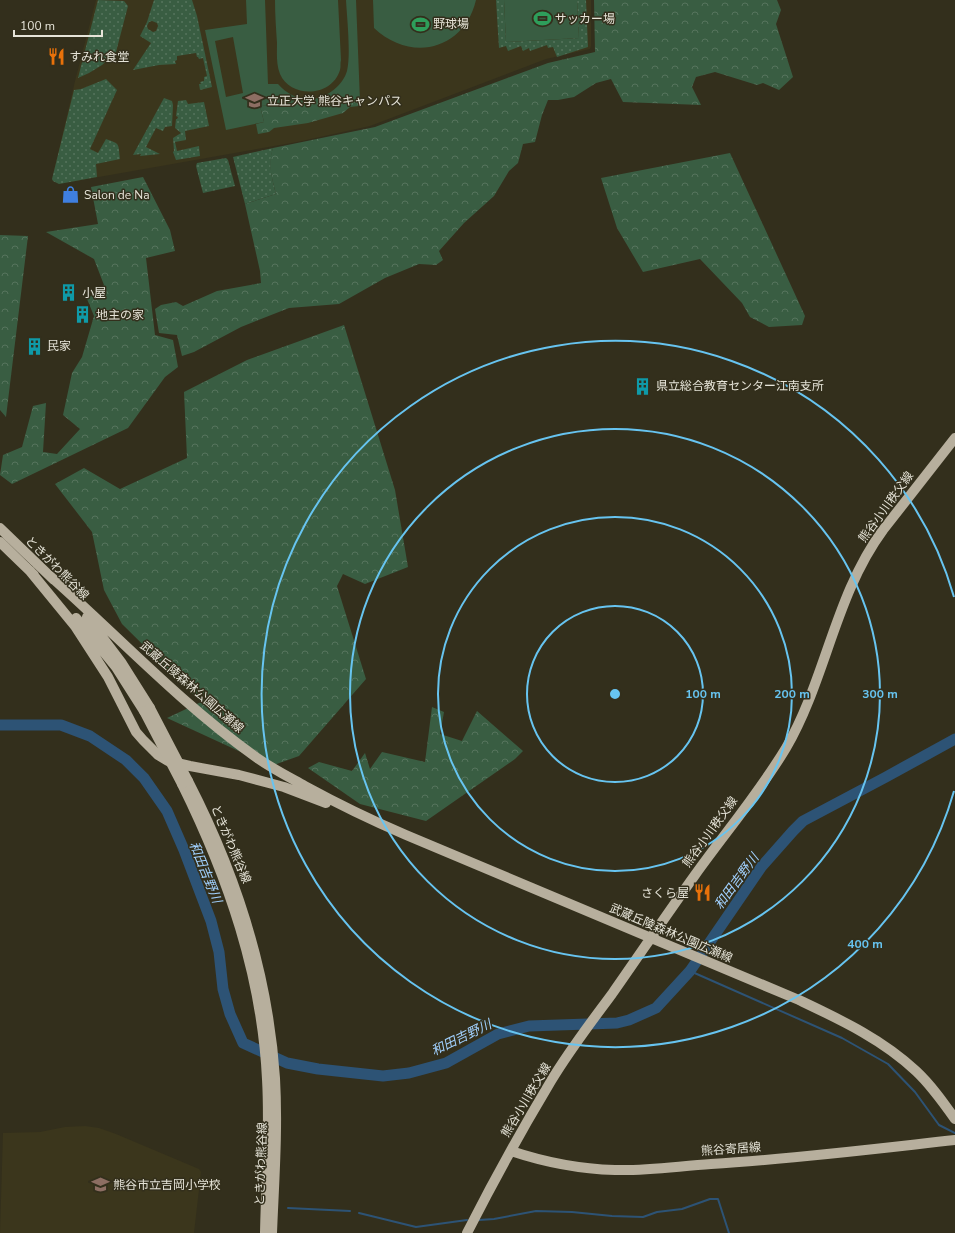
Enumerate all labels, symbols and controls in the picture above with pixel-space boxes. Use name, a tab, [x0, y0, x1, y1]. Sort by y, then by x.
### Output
sports icon: サッカー場	[532, 9, 552, 29]
place label: サッカー場	[555, 11, 615, 27]
scale bar	[14, 12, 102, 38]
sports icon: 野球場	[410, 14, 430, 34]
place label: 野球場	[433, 16, 469, 32]
text: 100 m	[20, 18, 55, 34]
restaurant icon: すみれ食堂	[46, 47, 66, 67]
place label: すみれ食堂	[69, 49, 129, 65]
school or university icon: 立正大学 熊谷キャンパス	[244, 91, 264, 111]
place label: 立正大学 熊谷キャンパス	[267, 93, 402, 109]
shop icon: Salon de Na	[61, 185, 81, 205]
place label: Salon de Na	[84, 187, 150, 203]
building icon: 小屋	[59, 283, 79, 303]
place label: 小屋	[82, 285, 106, 301]
building icon: 地主の家	[73, 305, 93, 325]
place label: 地主の家	[96, 307, 144, 323]
building icon: 民家	[24, 336, 44, 356]
place label: 民家	[47, 338, 71, 354]
building icon: 県立総合教育センター江南支所	[633, 376, 653, 396]
place label: 県立総合教育センター江南支所	[656, 378, 824, 394]
street label: 熊谷小川秩父線	[855, 468, 917, 546]
street label: ときがわ熊谷線	[22, 533, 92, 603]
street label: 武蔵丘陵森林公園広瀬線	[137, 638, 247, 736]
text: 100 m	[685, 686, 721, 702]
text: 200 m	[774, 686, 810, 702]
text: 300 m	[862, 686, 898, 702]
centre of rings	[608, 687, 622, 701]
street label: 熊谷小川秩父線	[679, 793, 741, 871]
street label: ときがわ熊谷線	[207, 802, 255, 886]
water label: 和田吉野川	[185, 839, 226, 908]
water label: 和田吉野川	[710, 848, 764, 913]
restaurant icon: さくら屋	[692, 883, 712, 903]
place label: さくら屋	[641, 885, 689, 901]
street label: 武蔵丘陵森林公園広瀬線	[607, 900, 735, 966]
text: 400 m	[847, 936, 883, 952]
water label: 和田吉野川	[428, 1015, 496, 1060]
street label: 熊谷小川秩父線	[498, 1060, 554, 1140]
street label: ときがわ熊谷線	[252, 1122, 270, 1206]
street label: 熊谷寄居線	[701, 1139, 761, 1159]
school or university icon: 熊谷市立吉岡小学校	[90, 1175, 110, 1195]
place label: 熊谷市立吉岡小学校	[113, 1177, 221, 1193]

